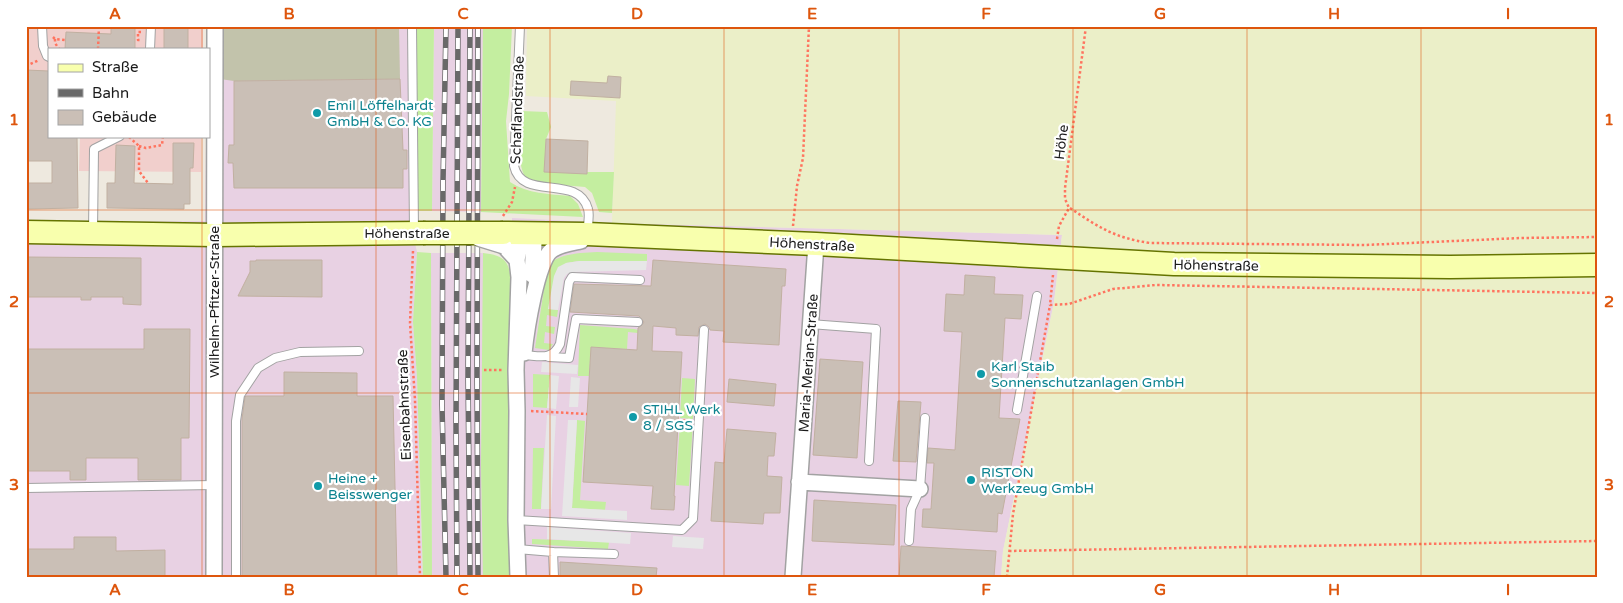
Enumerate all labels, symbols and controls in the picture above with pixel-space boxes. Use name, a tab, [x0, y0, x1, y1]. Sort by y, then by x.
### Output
text: A	[109, 4, 121, 24]
text: B	[283, 4, 295, 24]
text: C	[457, 4, 469, 24]
text: D	[631, 4, 643, 24]
text: E	[807, 4, 817, 24]
text: F	[981, 4, 991, 24]
text: G	[1154, 4, 1166, 24]
text: H	[1328, 4, 1340, 24]
text: I	[1506, 4, 1510, 24]
legend	[48, 48, 210, 138]
street label: Schaflandstraße	[507, 56, 528, 164]
text: Straße	[92, 58, 138, 76]
text: Bahn	[92, 84, 129, 102]
place label: Emil Löffelhardt GmbH & Co. KG	[327, 97, 434, 130]
marker: Emil Löffelhardt GmbH & Co. KG	[311, 107, 323, 119]
text: Gebäude	[92, 108, 157, 126]
text: 1	[9, 110, 19, 130]
text: 1	[1604, 110, 1614, 130]
street label: Höhe	[1051, 123, 1072, 161]
street label: Höhenstraße	[364, 225, 450, 242]
street label: Wilhelm-Pfitzer-Straße	[206, 226, 223, 378]
street label: Höhenstraße	[769, 234, 855, 255]
street label: Höhenstraße	[1173, 256, 1259, 275]
text: 2	[9, 292, 19, 312]
text: 2	[1604, 292, 1614, 312]
street label: Maria-Merian-Straße	[795, 293, 822, 433]
street label: Eisenbahnstraße	[394, 349, 415, 461]
place label: Karl Staib Sonnenschutzanlagen GmbH	[991, 358, 1184, 391]
marker: Karl Staib Sonnenschutzanlagen GmbH	[975, 368, 987, 380]
place label: STIHL Werk 8 / SGS	[643, 401, 721, 434]
marker: STIHL Werk 8 / SGS	[627, 411, 639, 423]
place label: RISTON Werkzeug GmbH	[981, 464, 1094, 497]
place label: Heine + Beisswenger	[328, 470, 413, 503]
marker: RISTON Werkzeug GmbH	[965, 474, 977, 486]
text: 3	[9, 475, 19, 495]
text: 3	[1604, 475, 1614, 495]
marker: Heine + Beisswenger	[312, 480, 324, 492]
text: A	[109, 580, 121, 600]
text: B	[283, 580, 295, 600]
text: C	[457, 580, 469, 600]
text: D	[631, 580, 643, 600]
text: E	[807, 580, 817, 600]
text: F	[981, 580, 991, 600]
text: G	[1154, 580, 1166, 600]
text: H	[1328, 580, 1340, 600]
text: I	[1506, 580, 1510, 600]

